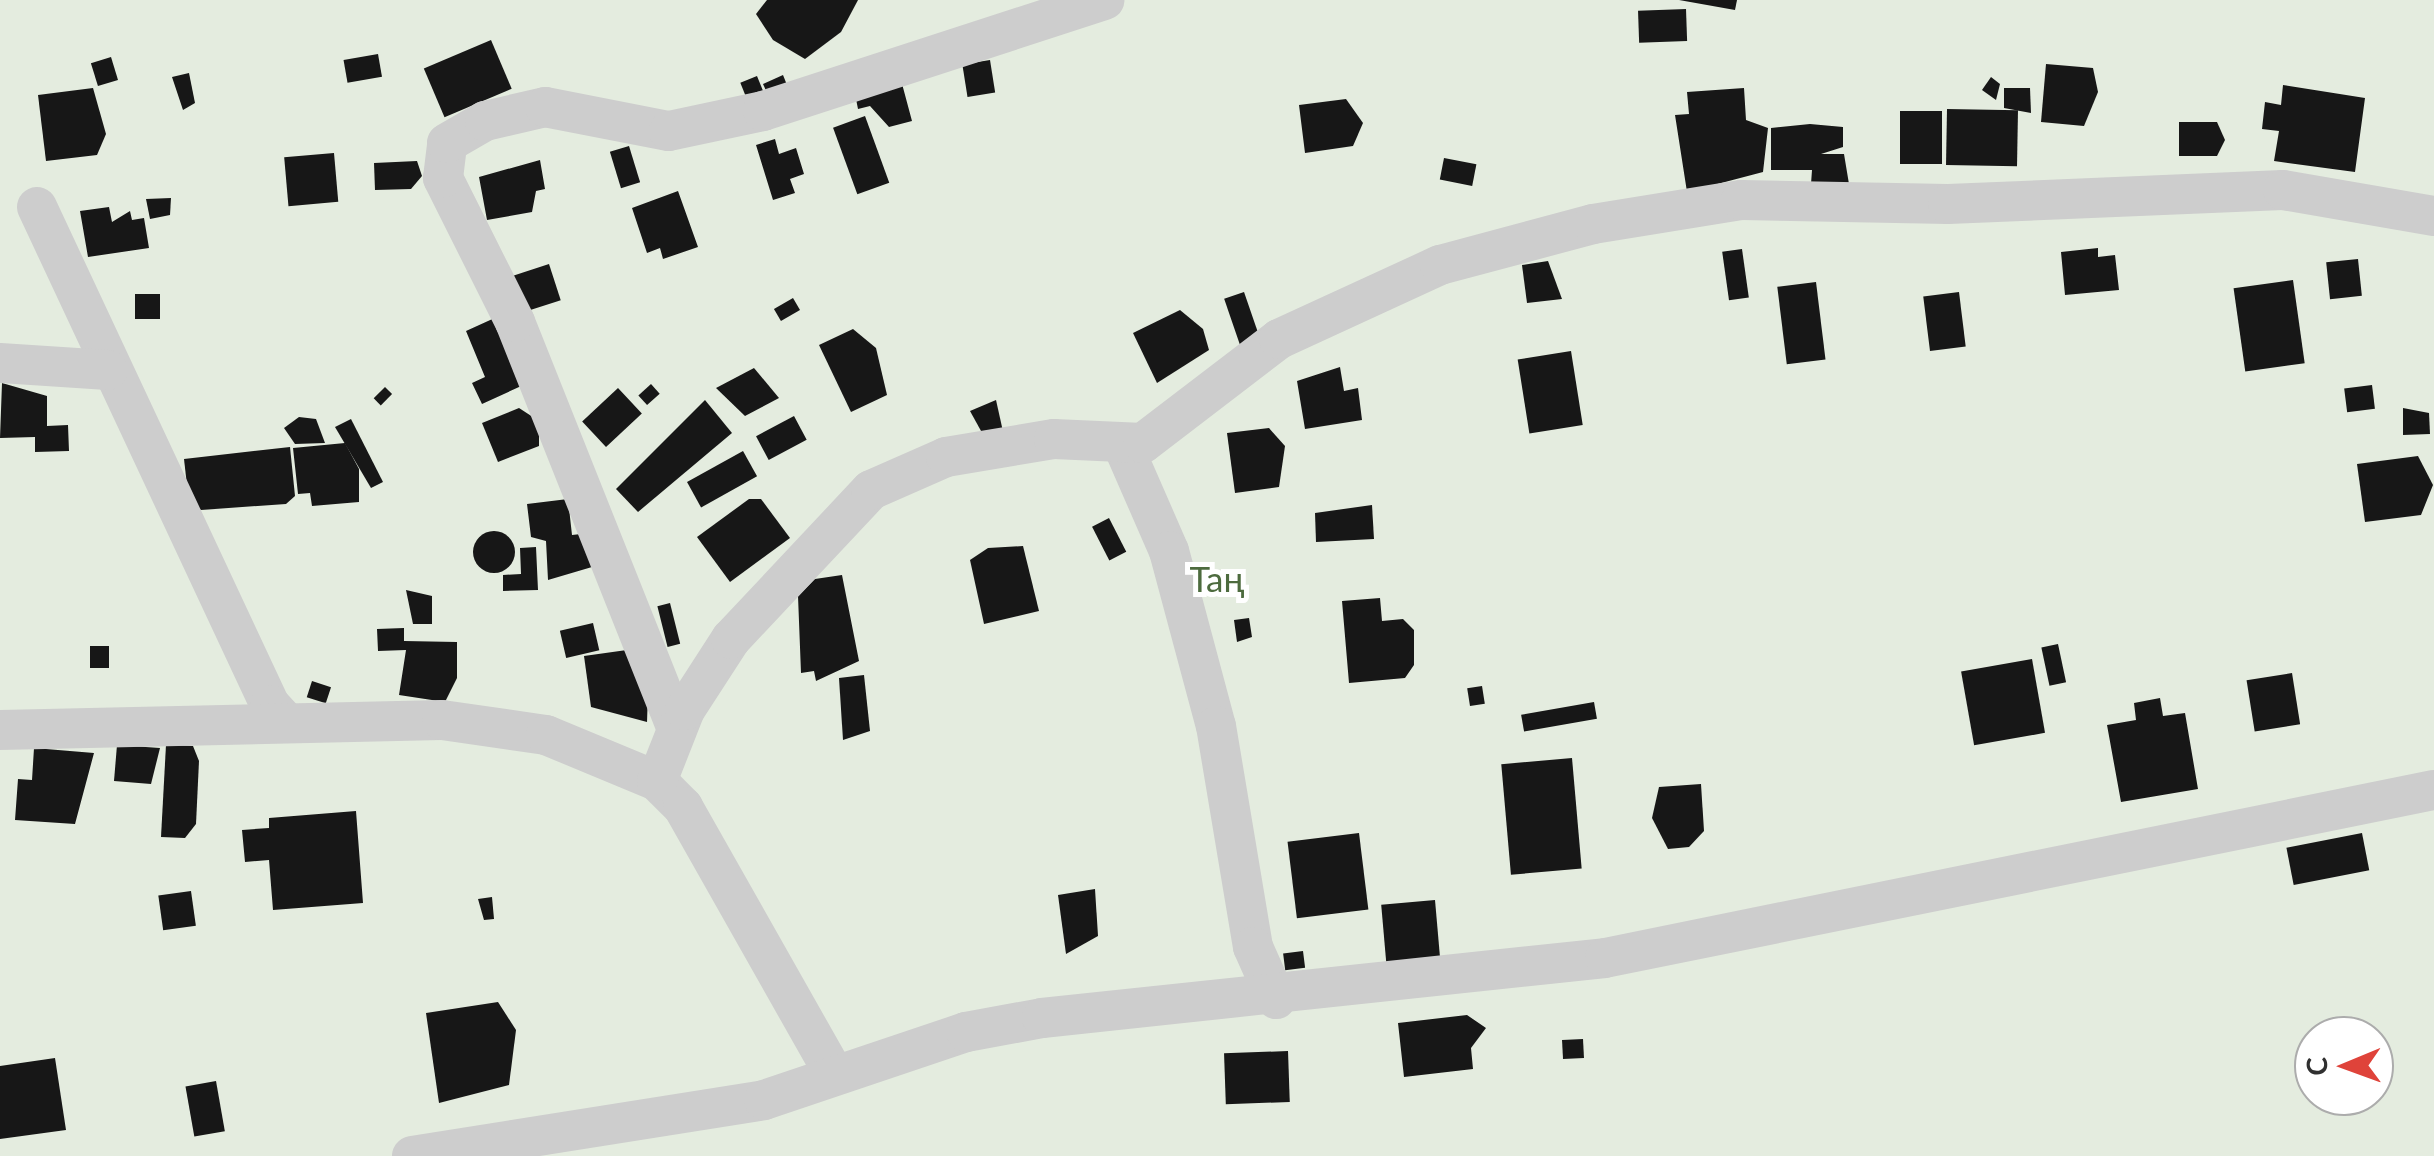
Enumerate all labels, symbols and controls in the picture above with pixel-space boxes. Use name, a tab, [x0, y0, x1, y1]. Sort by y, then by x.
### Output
park label: Таң	[1189, 557, 1245, 599]
north arrow	[2294, 1016, 2394, 1116]
text: С	[2299, 1057, 2333, 1076]

